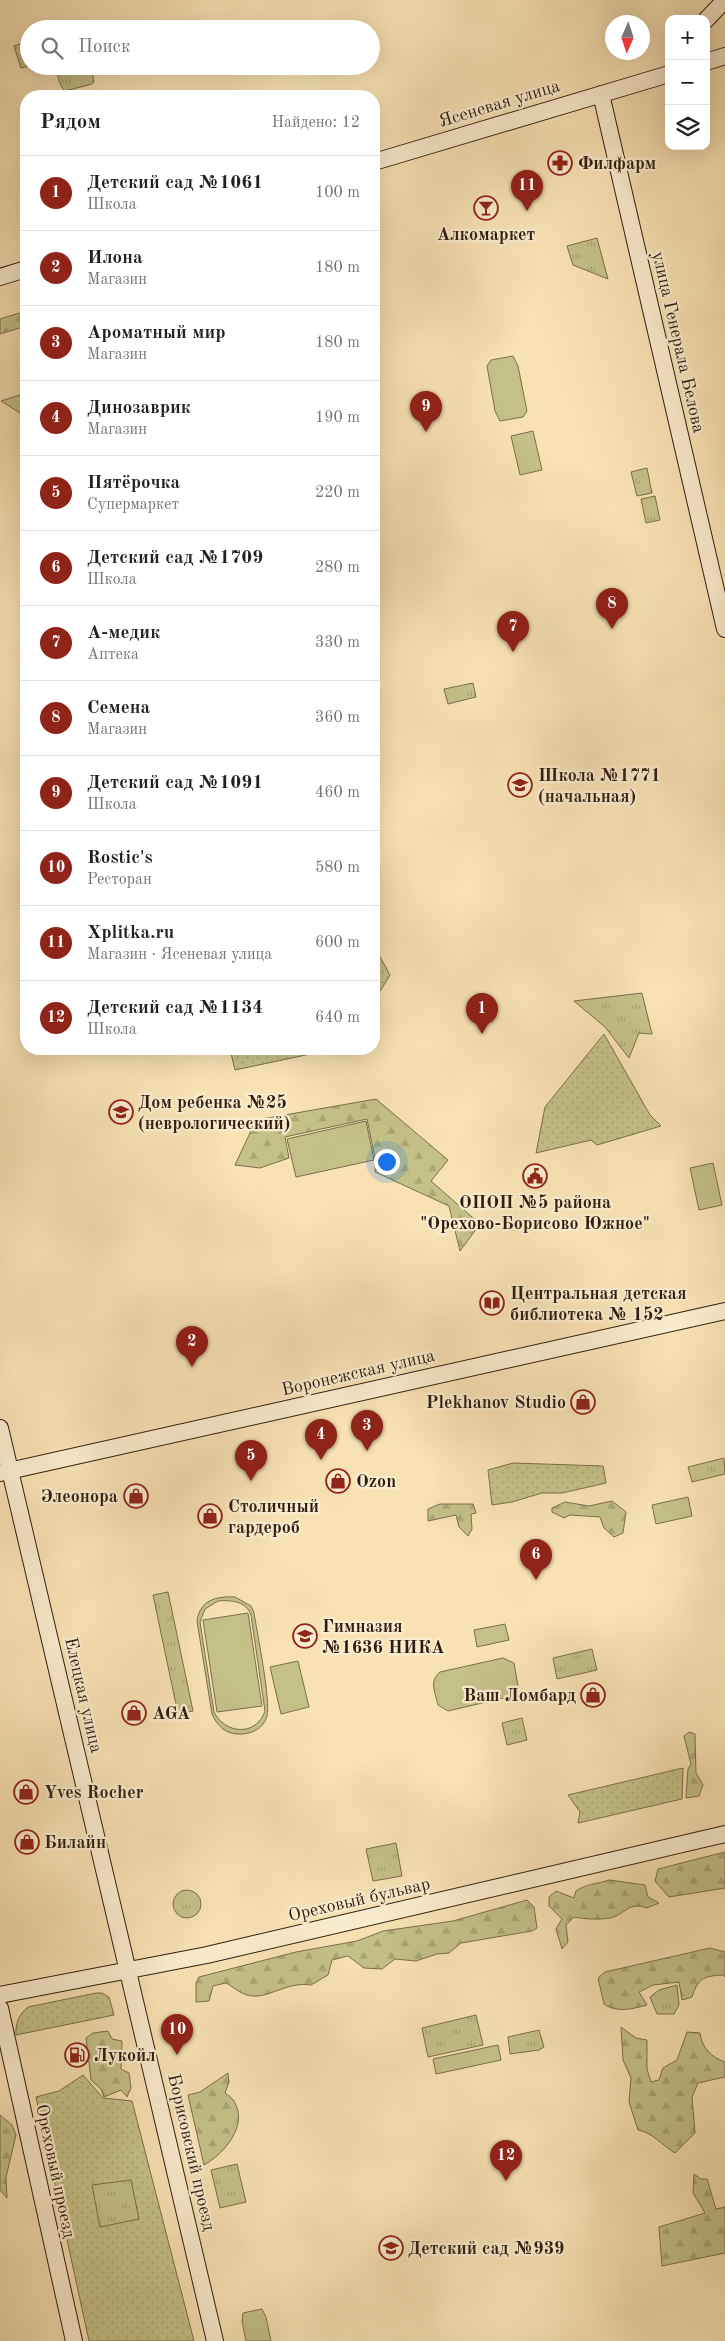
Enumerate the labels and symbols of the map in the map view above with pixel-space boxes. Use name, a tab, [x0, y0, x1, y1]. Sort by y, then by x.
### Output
north arrow	[605, 15, 650, 60]
street label: Ясеневая улица	[437, 77, 562, 131]
pharmacy icon: Филфарм	[547, 150, 573, 176]
place label: Филфарм	[578, 155, 656, 174]
pin: 11	[511, 170, 543, 211]
bar icon: Алкомаркет	[473, 195, 499, 221]
place label: Алкомаркет	[437, 226, 536, 244]
street label: улица Генерала Белова	[648, 250, 708, 435]
pin: 9	[410, 391, 442, 432]
pin: 8	[596, 588, 628, 629]
pin: 7	[497, 611, 529, 652]
place label: Школа №1771 (начальная)	[538, 767, 661, 806]
school or university icon: Школа №1771 (начальная)	[507, 772, 533, 798]
pin: 1	[466, 993, 498, 1034]
place label: Дом ребенка №25 (неврологический)	[138, 1094, 290, 1133]
school or university icon: Дом ребенка №25 (неврологический)	[108, 1099, 134, 1125]
your location	[374, 1149, 400, 1175]
public building icon: ОПОП №5 района "Орехово-Борисово Южное"	[522, 1163, 548, 1189]
place label: ОПОП №5 района "Орехово-Борисово Южное"	[420, 1194, 650, 1233]
place label: Центральная детская библиотека № 152	[510, 1285, 687, 1324]
library icon: Центральная детская библиотека № 152	[479, 1290, 505, 1316]
pin: 2	[176, 1326, 208, 1367]
street label: Воронежская улица	[280, 1347, 437, 1399]
shop icon: Plekhanov Studio	[570, 1389, 596, 1415]
place label: Plekhanov Studio	[426, 1394, 566, 1412]
pin: 3	[351, 1410, 383, 1451]
pin: 4	[305, 1419, 337, 1460]
pin: 5	[235, 1440, 267, 1481]
shop icon: Ozon	[325, 1468, 351, 1494]
place label: Ozon	[356, 1473, 396, 1491]
shop icon: Элеонора	[123, 1483, 149, 1509]
place label: Элеонора	[41, 1488, 118, 1506]
place label: Столичный гардероб	[228, 1498, 319, 1537]
shop icon: Столичный гардероб	[197, 1503, 223, 1529]
pin: 6	[520, 1539, 552, 1580]
place label: Гимназия №1636 НИКА	[322, 1618, 445, 1657]
school or university icon: Гимназия №1636 НИКА	[292, 1623, 318, 1649]
street label: Елецкая улица	[61, 1636, 105, 1755]
shop icon: Ваш Ломбард	[580, 1682, 606, 1708]
place label: Ваш Ломбард	[463, 1687, 576, 1705]
shop icon: AGA	[121, 1700, 147, 1726]
place label: AGA	[152, 1705, 191, 1723]
shop icon: Yves Rocher	[13, 1779, 39, 1805]
place label: Yves Rocher	[44, 1784, 144, 1802]
shop icon: Билайн	[14, 1829, 40, 1855]
place label: Билайн	[44, 1834, 106, 1852]
street label: Ореховый бульвар	[287, 1875, 432, 1925]
pin: 10	[161, 2014, 193, 2055]
fuel station icon: Лукойл	[64, 2042, 90, 2068]
place label: Лукойл	[94, 2047, 156, 2065]
street label: Борисовский проезд	[164, 2072, 218, 2233]
street label: Ореховый проезд	[32, 2103, 78, 2240]
pin: 12	[490, 2140, 522, 2181]
school or university icon: Детский сад №939	[378, 2235, 404, 2261]
place label: Детский сад №939	[408, 2240, 565, 2258]

